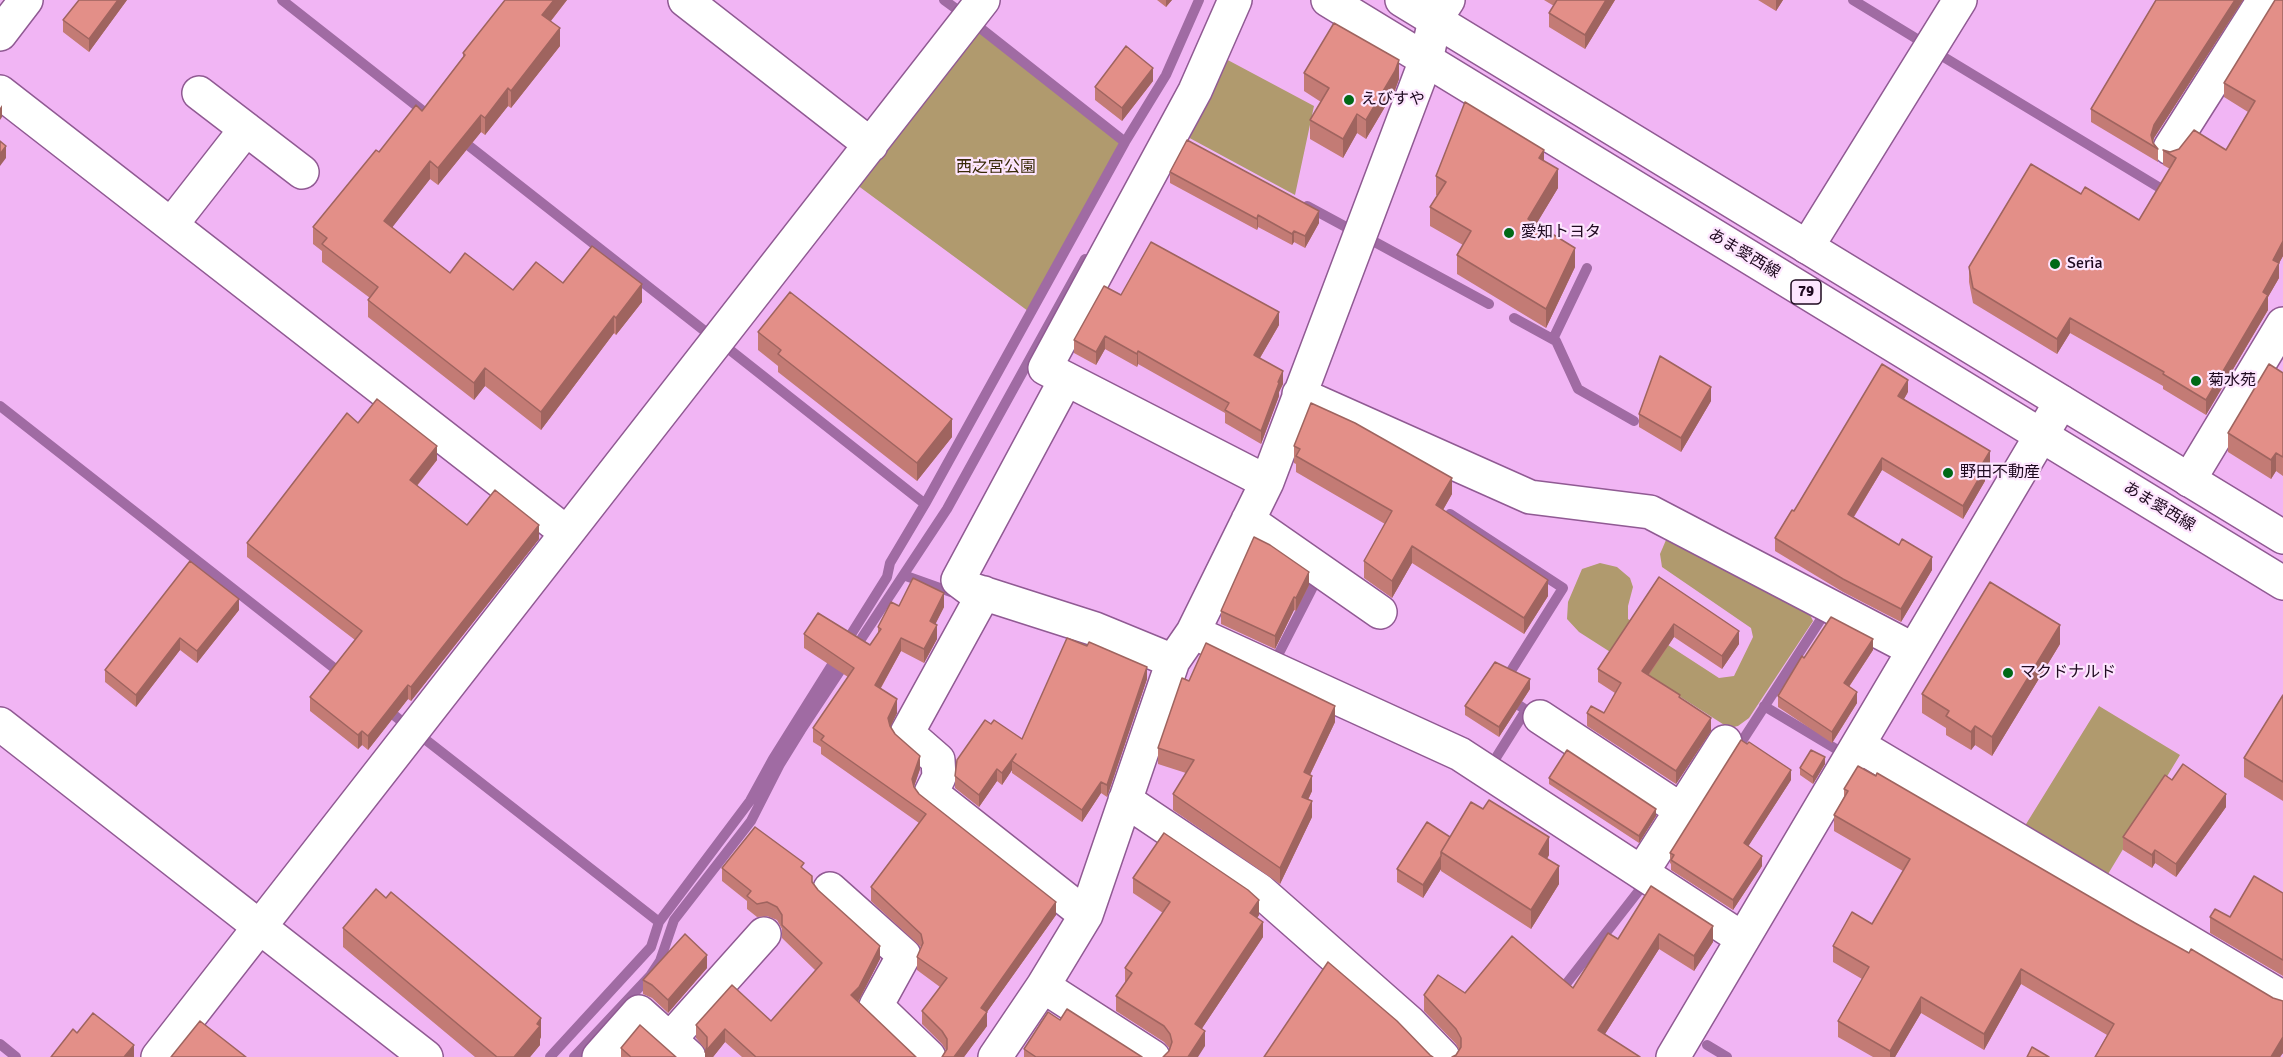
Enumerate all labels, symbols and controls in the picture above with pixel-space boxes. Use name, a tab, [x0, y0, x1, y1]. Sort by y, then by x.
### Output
place label: えびすや	[1361, 90, 1425, 110]
marker: えびすや	[1342, 93, 1356, 107]
park label: 西之宮公園	[956, 158, 1036, 178]
place label: 愛知トヨタ	[1521, 223, 1601, 243]
street label: あま愛西線	[1705, 225, 1783, 283]
marker: 愛知トヨタ	[1502, 226, 1516, 240]
place label: Seria	[2067, 254, 2103, 274]
marker: Seria	[2048, 257, 2062, 271]
road number: 79	[1791, 280, 1821, 304]
place label: 菊水苑	[2208, 371, 2256, 391]
marker: 菊水苑	[2189, 374, 2203, 388]
place label: 野田不動産	[1960, 463, 2040, 483]
marker: 野田不動産	[1941, 466, 1955, 480]
street label: あま愛西線	[2120, 478, 2198, 536]
place label: マクドナルド	[2020, 663, 2116, 683]
marker: マクドナルド	[2001, 666, 2015, 680]

